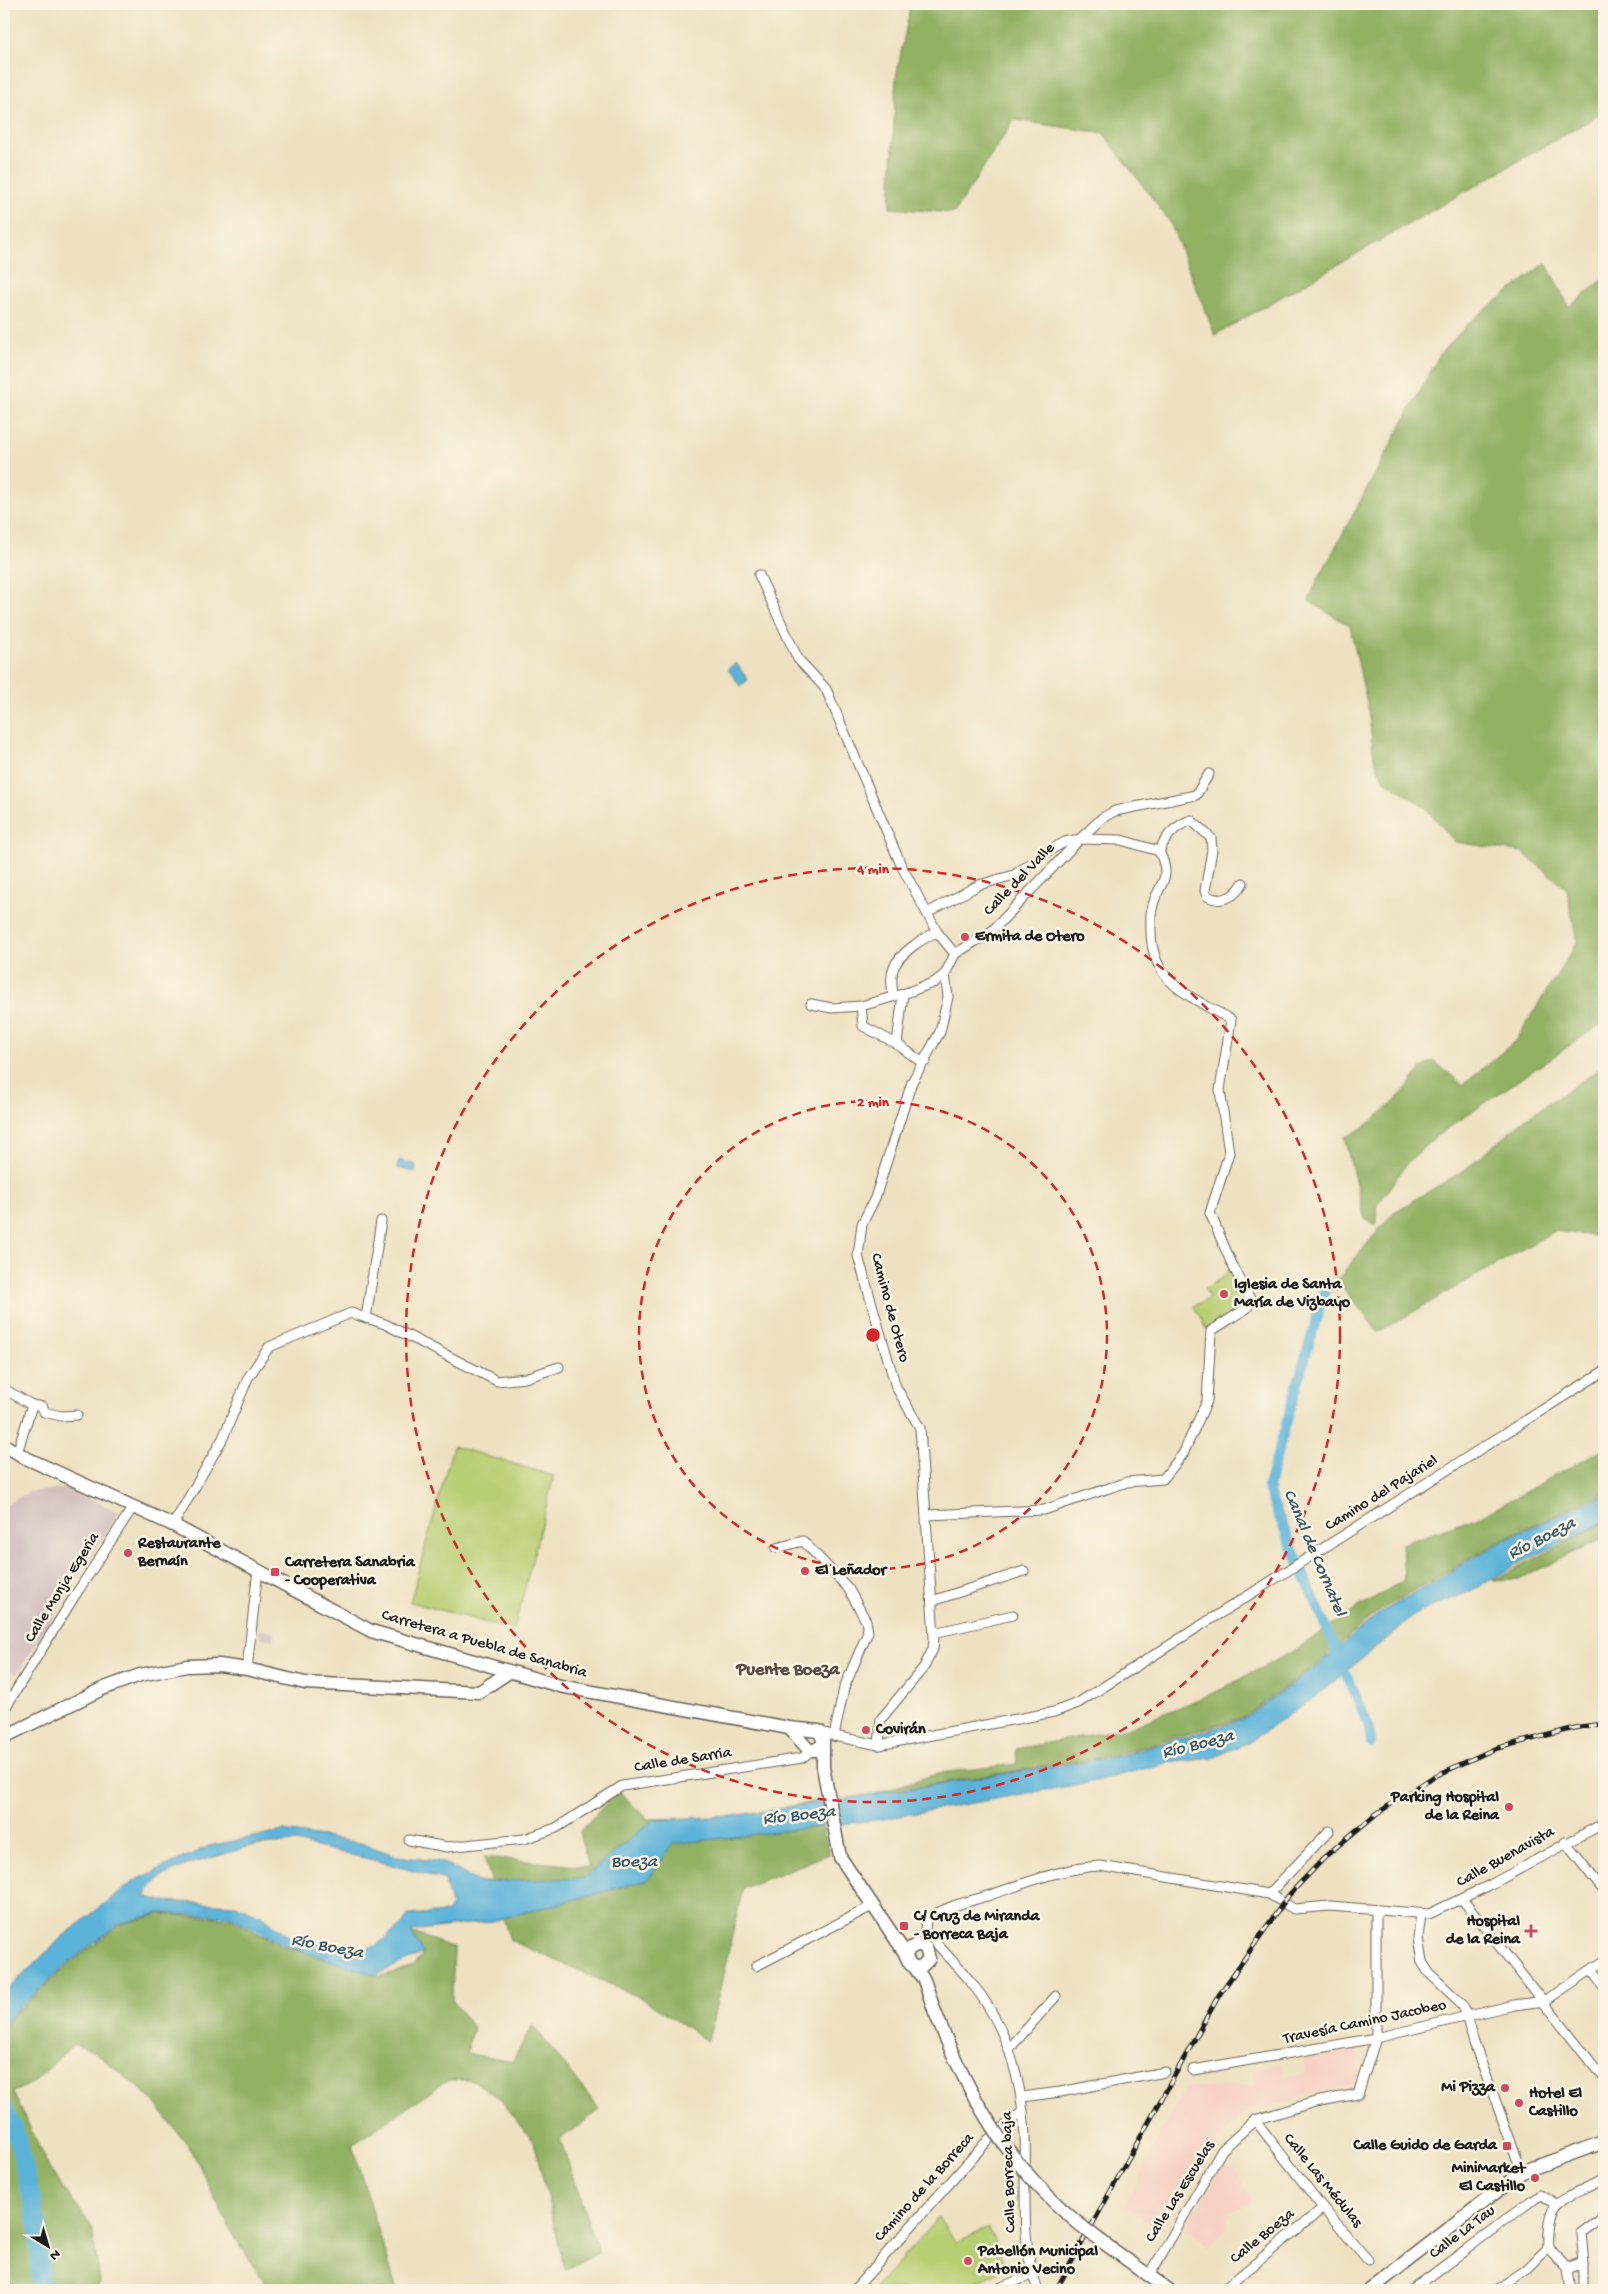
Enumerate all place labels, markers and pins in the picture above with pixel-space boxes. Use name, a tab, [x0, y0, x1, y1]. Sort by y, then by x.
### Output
place label: Ermita de Otero	[975, 928, 1085, 947]
marker: Ermita de Otero	[959, 931, 971, 943]
place label: Iglesia de Santa María de Vizbayo	[1234, 1276, 1351, 1313]
marker: Iglesia de Santa María de Vizbayo	[1218, 1288, 1230, 1300]
centre of rings	[864, 1326, 882, 1344]
place label: Restaurante Bernaín	[137, 1535, 221, 1572]
marker: Restaurante Bernaín	[122, 1547, 134, 1559]
place label: Carretera Sanabria - Cooperativa	[284, 1554, 416, 1591]
place label: El Leñador	[815, 1562, 889, 1581]
marker: El Leñador	[799, 1565, 811, 1577]
marker: Carretera Sanabria - Cooperativa	[269, 1566, 281, 1578]
place label: Covirán	[875, 1721, 926, 1740]
marker: Covirán	[860, 1724, 872, 1736]
place label: Parking Hospital de la Reina	[1390, 1789, 1500, 1826]
marker: Parking Hospital de la Reina	[1503, 1801, 1515, 1813]
place label: C/ Cruz de Miranda - Borreca Baja	[913, 1908, 1041, 1945]
place label: Hospital de la Reina	[1446, 1913, 1521, 1950]
marker: C/ Cruz de Miranda - Borreca Baja	[898, 1920, 910, 1932]
marker: Hospital de la Reina	[1524, 1924, 1538, 1938]
place label: Mi Pizza	[1441, 2079, 1496, 2098]
marker: Mi Pizza	[1499, 2082, 1511, 2094]
place label: Hotel El Castillo	[1528, 2085, 1583, 2122]
marker: Hotel El Castillo	[1513, 2097, 1525, 2109]
place label: Calle Guido de Garda	[1352, 2137, 1498, 2156]
marker: Calle Guido de Garda	[1501, 2140, 1513, 2152]
place label: MiniMarket El Castillo	[1452, 2160, 1526, 2197]
marker: MiniMarket El Castillo	[1529, 2172, 1541, 2184]
place label: Pabellón Municipal Antonio Vecino	[977, 2243, 1099, 2280]
marker: Pabellón Municipal Antonio Vecino	[962, 2255, 974, 2267]

